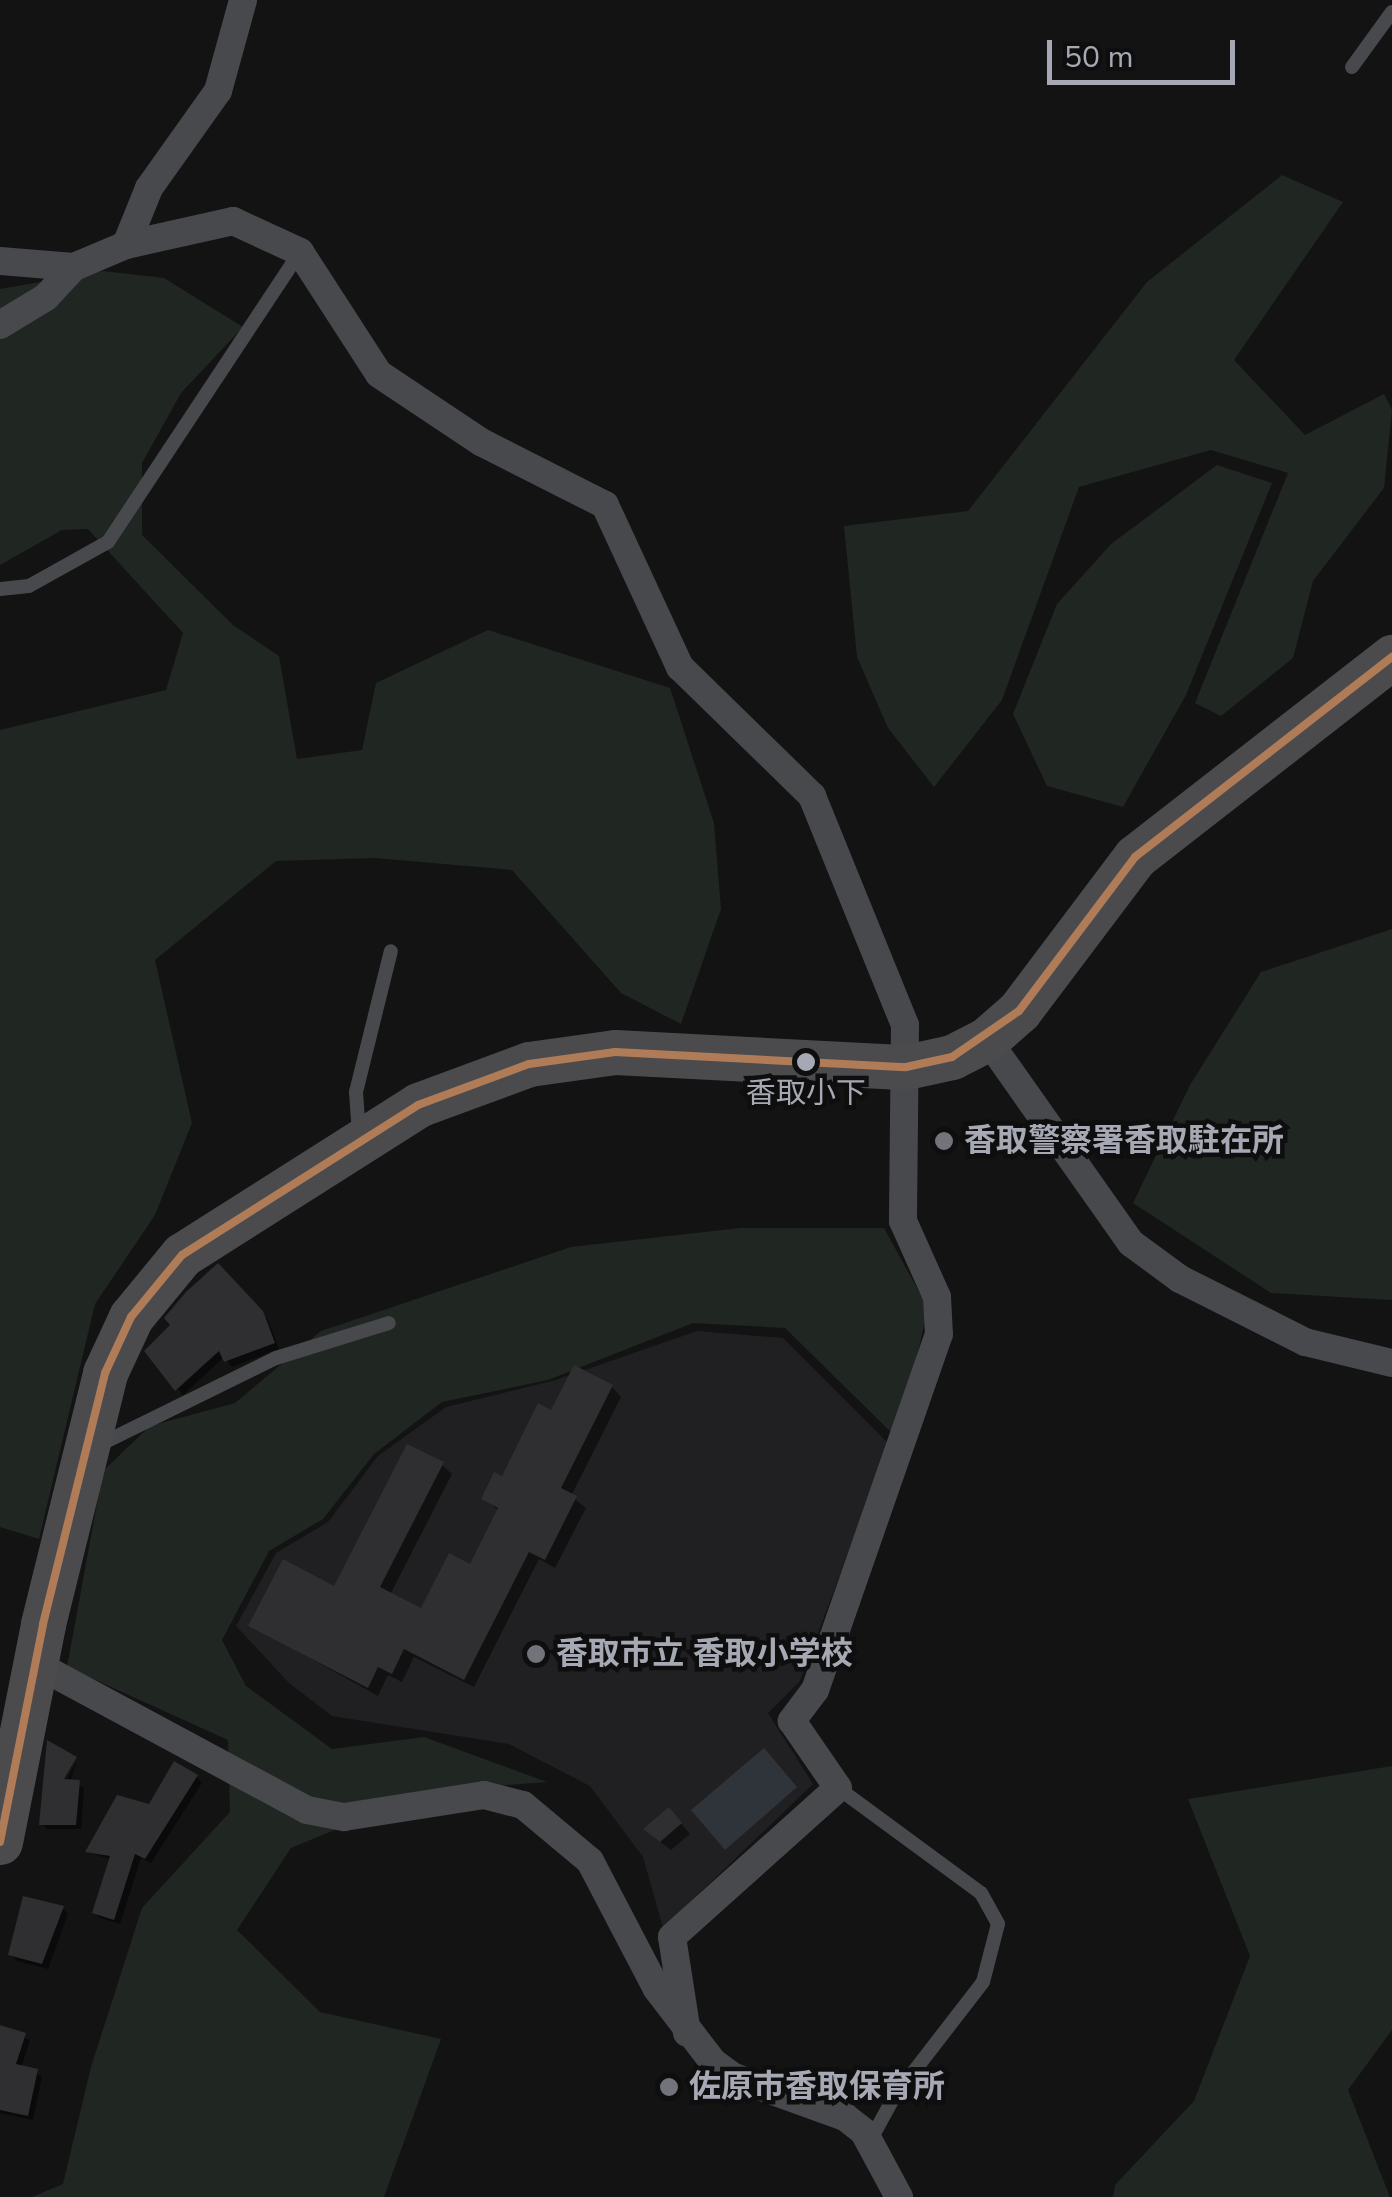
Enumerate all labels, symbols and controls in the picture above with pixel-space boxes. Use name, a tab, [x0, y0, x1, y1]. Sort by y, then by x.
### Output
scale bar	[1052, 20, 1240, 82]
text: 50 m	[1064, 37, 1133, 78]
marker: 香取小下	[796, 1052, 816, 1072]
place label: 香取小下	[746, 1076, 866, 1112]
place label: 香取警察署香取駐在所	[964, 1122, 1284, 1160]
marker: 香取警察署香取駐在所	[933, 1130, 955, 1152]
place label: 香取市立 香取小学校	[556, 1635, 853, 1673]
marker: 香取市立 香取小学校	[525, 1643, 547, 1665]
place label: 佐原市香取保育所	[689, 2068, 945, 2106]
marker: 佐原市香取保育所	[658, 2076, 680, 2098]

